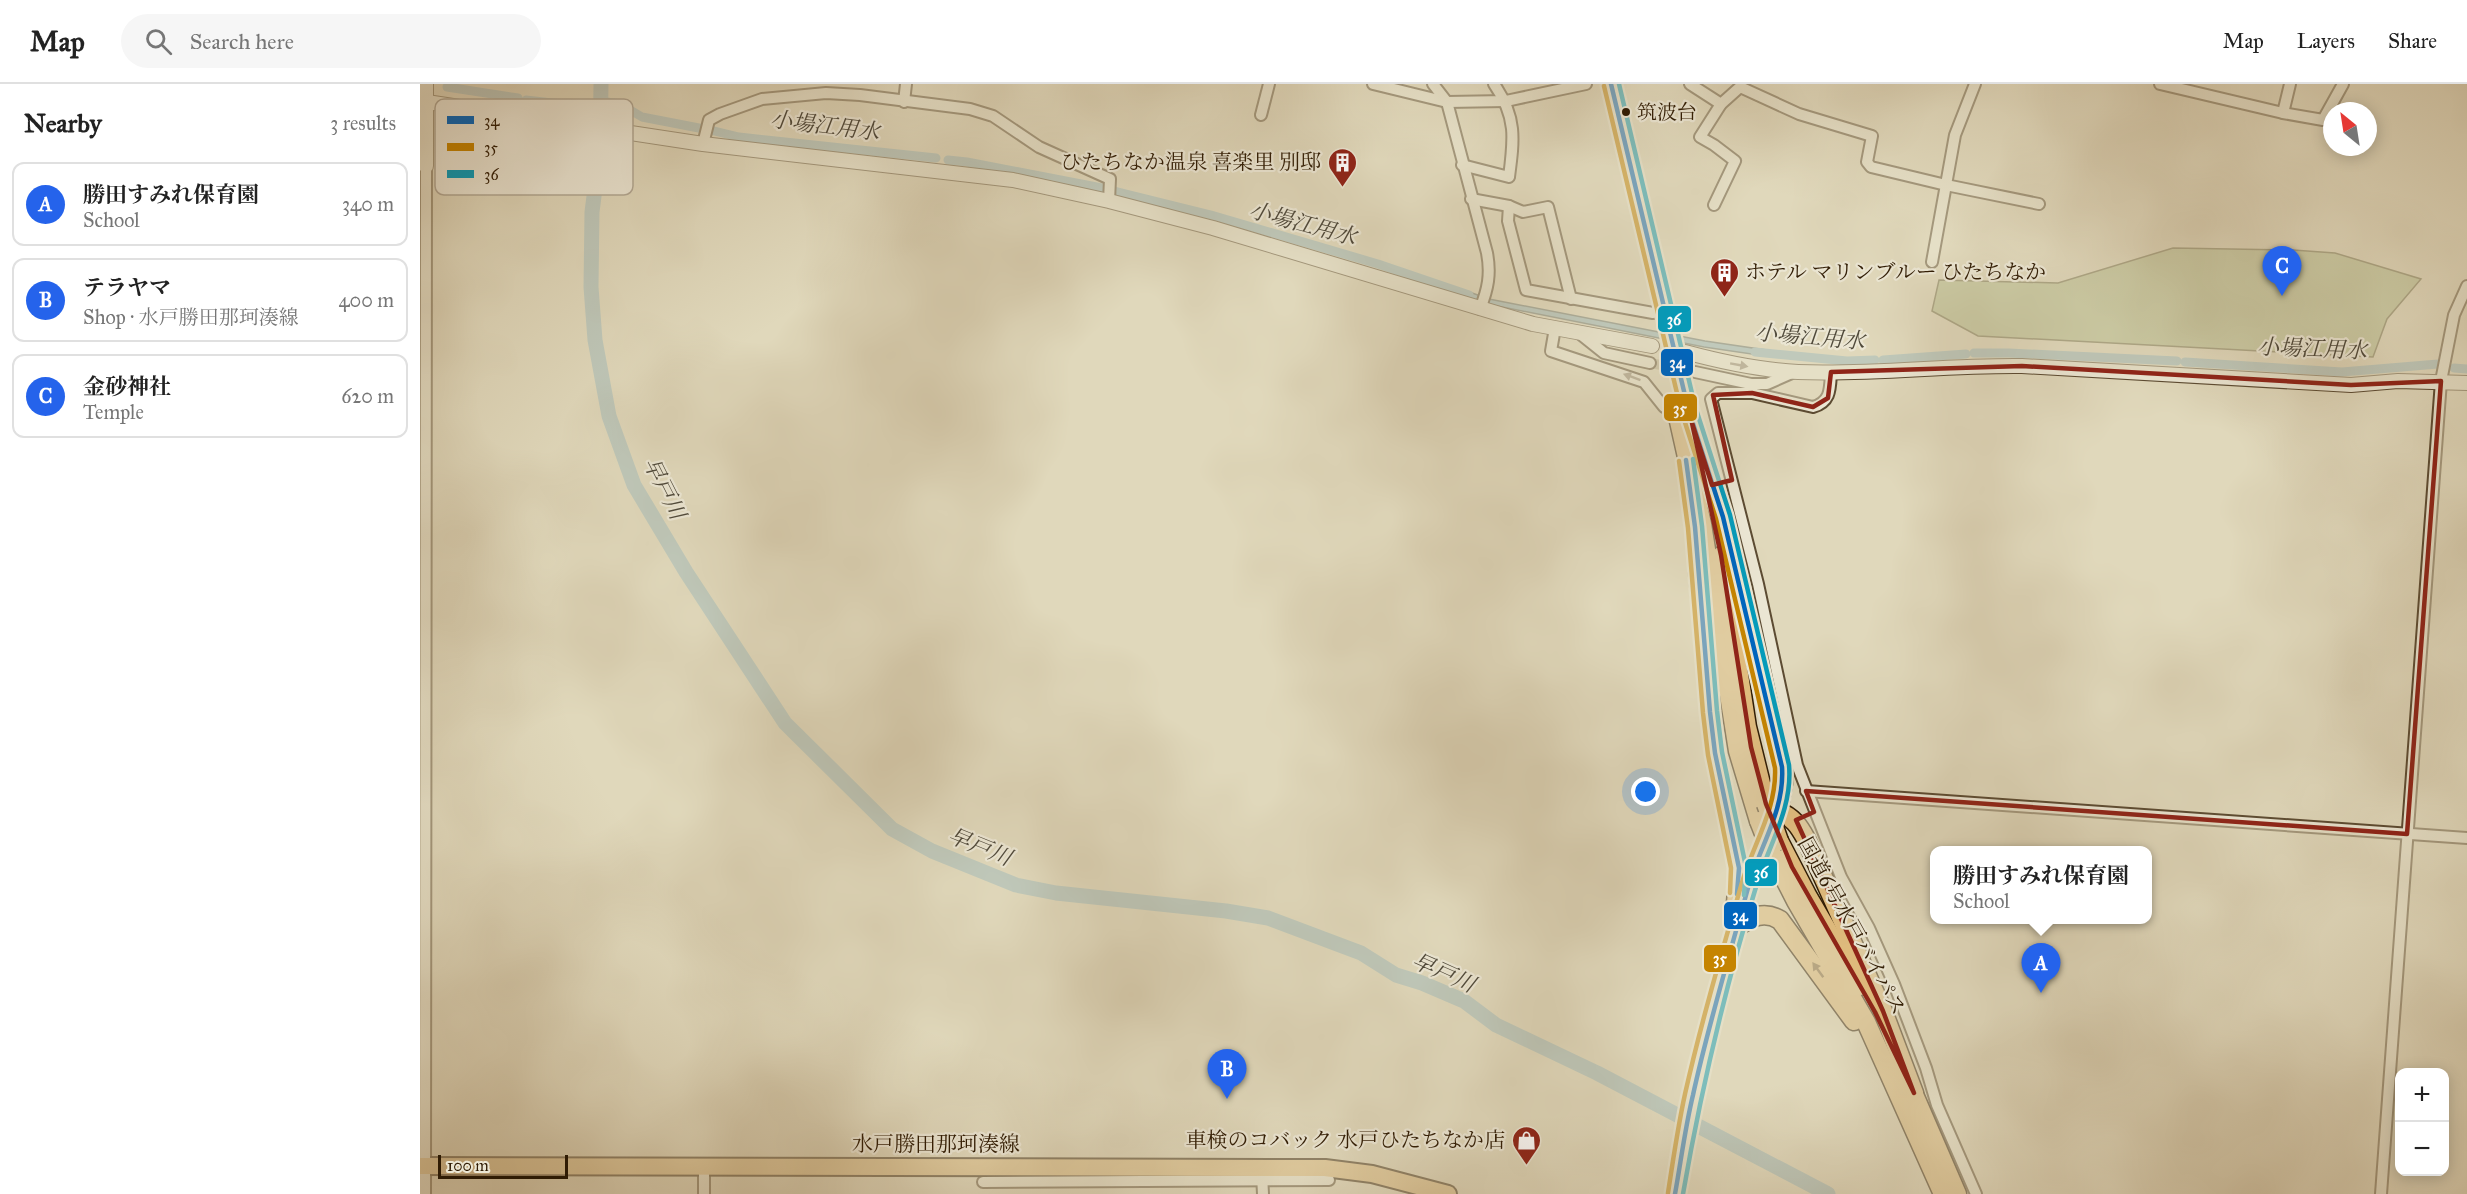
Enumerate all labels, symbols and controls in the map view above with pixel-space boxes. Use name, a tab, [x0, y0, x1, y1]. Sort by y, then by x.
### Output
search box	[121, 14, 541, 68]
text: Map	[30, 24, 85, 59]
icon: search	[142, 25, 175, 58]
text: Search here	[190, 28, 294, 55]
text: Map	[2223, 28, 2264, 54]
text: Layers	[2297, 28, 2355, 54]
text: Share	[2388, 28, 2437, 54]
legend	[435, 99, 633, 195]
place label: 筑波台	[1637, 100, 1697, 124]
north arrow	[2323, 102, 2377, 156]
water label: 小場江用水	[769, 105, 883, 146]
marker: 筑波台	[1620, 106, 1632, 118]
text: Nearby	[24, 107, 102, 139]
text: 3 results	[330, 111, 396, 135]
text: 34	[484, 111, 500, 130]
text: 35	[484, 138, 498, 157]
building icon: ひたちなか温泉 喜楽里 別邸	[1326, 146, 1358, 188]
place label: ひたちなか温泉 喜楽里 別邸	[1060, 149, 1321, 175]
text: 36	[484, 165, 499, 184]
text: 勝田すみれ保育園	[83, 181, 259, 208]
text: A	[39, 192, 52, 216]
text: 340 m	[342, 192, 394, 216]
water label: 小場江用水	[1246, 196, 1361, 251]
text: School	[83, 208, 140, 232]
pin: C	[2262, 246, 2302, 296]
building icon: ホテル マリンブルー ひたちなか	[1708, 256, 1740, 298]
place label: ホテル マリンブルー ひたちなか	[1745, 259, 2046, 285]
text: テラヤマ	[83, 274, 171, 301]
text: B	[39, 288, 52, 312]
text: 400 m	[338, 288, 394, 312]
text: Shop · 水戸勝田那珂湊線	[83, 305, 299, 329]
line badge: 36	[1657, 305, 1692, 333]
text: 36	[1667, 310, 1682, 330]
water label: 小場江用水	[1754, 318, 1868, 355]
water label: 小場江用水	[2257, 333, 2369, 364]
line badge: 34	[1660, 348, 1694, 377]
text: 34	[1669, 353, 1686, 373]
one-way arrow	[1730, 361, 1749, 370]
one-way arrow	[1623, 372, 1641, 382]
text: 金砂神社	[83, 373, 171, 400]
text: C	[39, 384, 52, 408]
text: 620 m	[341, 384, 394, 408]
line badge: 35	[1663, 393, 1698, 422]
text: 35	[1673, 399, 1687, 419]
text: Temple	[83, 400, 144, 424]
water label: 早戸川	[638, 453, 692, 526]
your location	[1631, 777, 1660, 806]
water label: 早戸川	[944, 822, 1017, 872]
street label: 国道6号水戸バイパス	[1792, 833, 1912, 1019]
popup	[1930, 846, 2152, 924]
line badge: 36	[1744, 858, 1778, 887]
text: 勝田すみれ保育園	[1953, 862, 2129, 889]
text: 36	[1754, 863, 1769, 883]
text: School	[1953, 889, 2010, 913]
line badge: 34	[1723, 901, 1758, 930]
text: 34	[1732, 906, 1749, 926]
line badge: 35	[1703, 944, 1737, 973]
pin: A	[2022, 944, 2060, 993]
water label: 早戸川	[1408, 947, 1481, 999]
text: 35	[1713, 949, 1727, 969]
one-way arrow	[1812, 962, 1824, 977]
pin: B	[1208, 1050, 1246, 1099]
map controls	[2395, 1068, 2449, 1176]
button: +	[2395, 1068, 2449, 1122]
button: −	[2395, 1122, 2449, 1176]
shop icon: 車検のコバック 水戸ひたちなか店	[1510, 1124, 1542, 1166]
place label: 車検のコバック 水戸ひたちなか店	[1185, 1127, 1505, 1153]
street label: 水戸勝田那珂湊線	[852, 1131, 1020, 1157]
scale bar	[438, 1152, 568, 1180]
text: 100 m	[447, 1156, 489, 1175]

